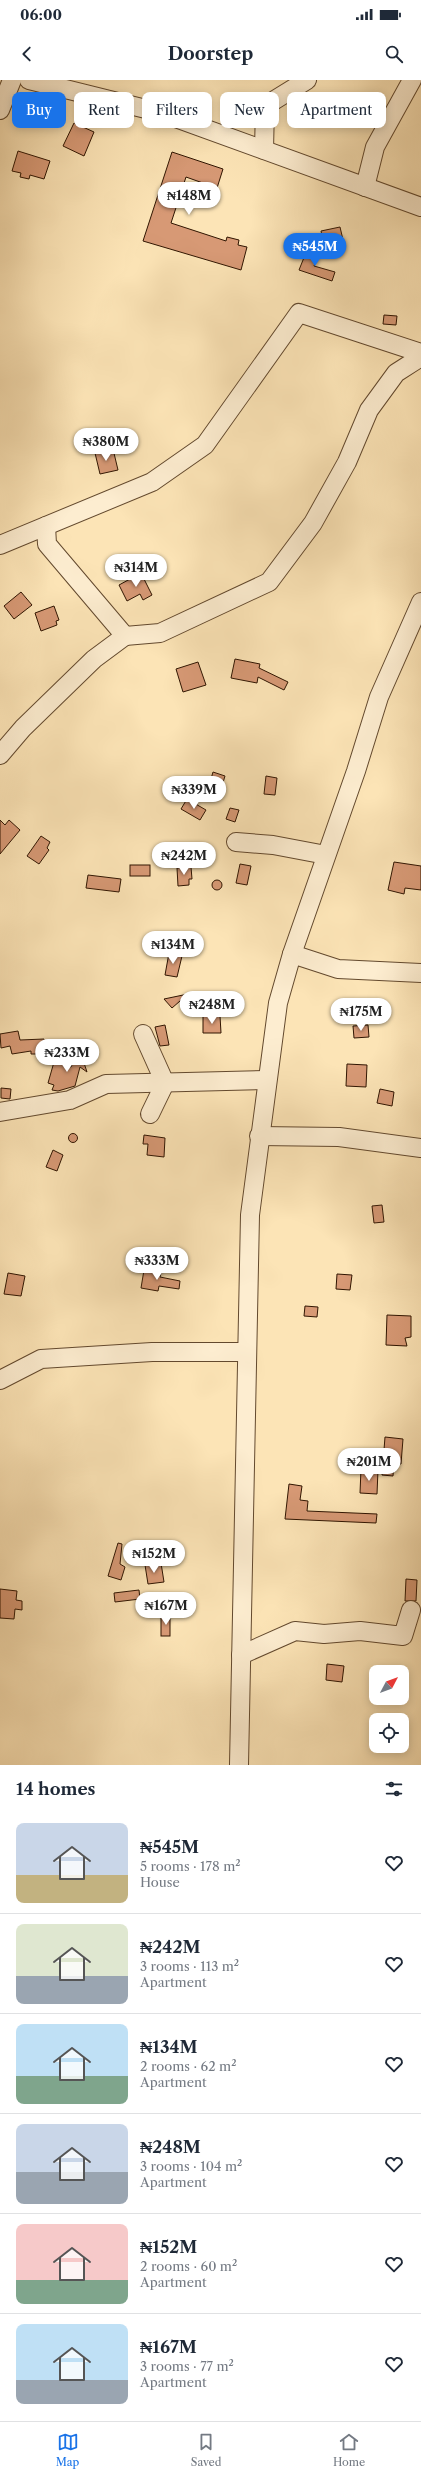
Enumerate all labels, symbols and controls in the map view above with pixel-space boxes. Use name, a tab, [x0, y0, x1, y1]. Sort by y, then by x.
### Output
text: 06:00	[20, 5, 62, 24]
icon: back	[16, 43, 38, 65]
text: Doorstep	[168, 43, 253, 65]
icon: search	[383, 43, 405, 65]
chip: Buy	[12, 92, 66, 128]
chip: Rent	[74, 92, 134, 128]
chip: Filters	[142, 92, 212, 128]
chip: New	[220, 92, 279, 128]
chip: Apartment	[287, 92, 386, 128]
pin: ₦148M	[161, 182, 217, 216]
text: ₦148M	[167, 187, 211, 203]
pin: ₦545M	[287, 233, 343, 267]
text: ₦545M	[292, 238, 338, 254]
pin: ₦380M	[78, 428, 134, 462]
text: ₦380M	[83, 433, 129, 449]
pin: ₦314M	[108, 554, 164, 588]
text: ₦314M	[114, 559, 158, 575]
pin: ₦339M	[166, 776, 222, 810]
text: ₦339M	[171, 781, 217, 797]
pin: ₦242M	[156, 842, 212, 876]
text: ₦242M	[161, 847, 207, 863]
pin: ₦134M	[145, 931, 201, 965]
text: ₦134M	[151, 936, 195, 952]
pin: ₦248M	[184, 991, 240, 1025]
text: ₦248M	[189, 996, 235, 1012]
pin: ₦175M	[333, 998, 389, 1032]
text: ₦175M	[340, 1003, 382, 1019]
pin: ₦233M	[39, 1039, 95, 1073]
text: ₦233M	[44, 1044, 90, 1060]
pin: ₦333M	[129, 1247, 185, 1281]
text: ₦333M	[134, 1252, 180, 1268]
pin: ₦201M	[341, 1448, 397, 1482]
text: ₦201M	[347, 1453, 392, 1469]
pin: ₦152M	[126, 1540, 182, 1574]
text: ₦152M	[132, 1545, 176, 1561]
pin: ₦167M	[138, 1592, 194, 1626]
text: ₦167M	[144, 1597, 188, 1613]
north arrow	[369, 1665, 409, 1705]
map controls	[369, 1665, 409, 1753]
button: locate	[369, 1713, 409, 1753]
icon: filters	[383, 1778, 405, 1800]
text: 14 homes	[16, 1779, 95, 1799]
text: ₦545M	[140, 1837, 199, 1857]
icon: home	[48, 1839, 96, 1887]
icon: heart	[383, 1852, 405, 1874]
text: 5 rooms · 178 m²	[140, 1858, 241, 1874]
text: House	[140, 1874, 180, 1890]
text: ₦242M	[140, 1937, 200, 1957]
icon: home	[48, 1940, 96, 1988]
icon: heart	[383, 1953, 405, 1975]
text: 3 rooms · 113 m²	[140, 1958, 239, 1974]
text: Apartment	[140, 1974, 207, 1990]
text: ₦134M	[140, 2037, 198, 2057]
icon: home	[48, 2040, 96, 2088]
icon: heart	[383, 2053, 405, 2075]
text: 2 rooms · 62 m²	[140, 2058, 237, 2074]
text: Apartment	[140, 2074, 207, 2090]
text: ₦248M	[140, 2137, 201, 2157]
icon: home	[48, 2140, 96, 2188]
icon: heart	[383, 2153, 405, 2175]
text: 3 rooms · 104 m²	[140, 2158, 242, 2174]
text: Apartment	[140, 2174, 207, 2190]
text: ₦152M	[140, 2237, 197, 2257]
icon: home	[48, 2240, 96, 2288]
icon: heart	[383, 2253, 405, 2275]
text: 2 rooms · 60 m²	[140, 2258, 237, 2274]
text: Apartment	[140, 2274, 207, 2290]
text: ₦167M	[140, 2337, 197, 2357]
icon: home	[48, 2340, 96, 2388]
icon: heart	[383, 2353, 405, 2375]
text: 3 rooms · 77 m²	[140, 2358, 234, 2374]
text: Apartment	[140, 2374, 207, 2390]
tab: Map	[56, 2431, 79, 2469]
tab: Saved	[191, 2431, 221, 2469]
tab: Home	[333, 2431, 365, 2469]

